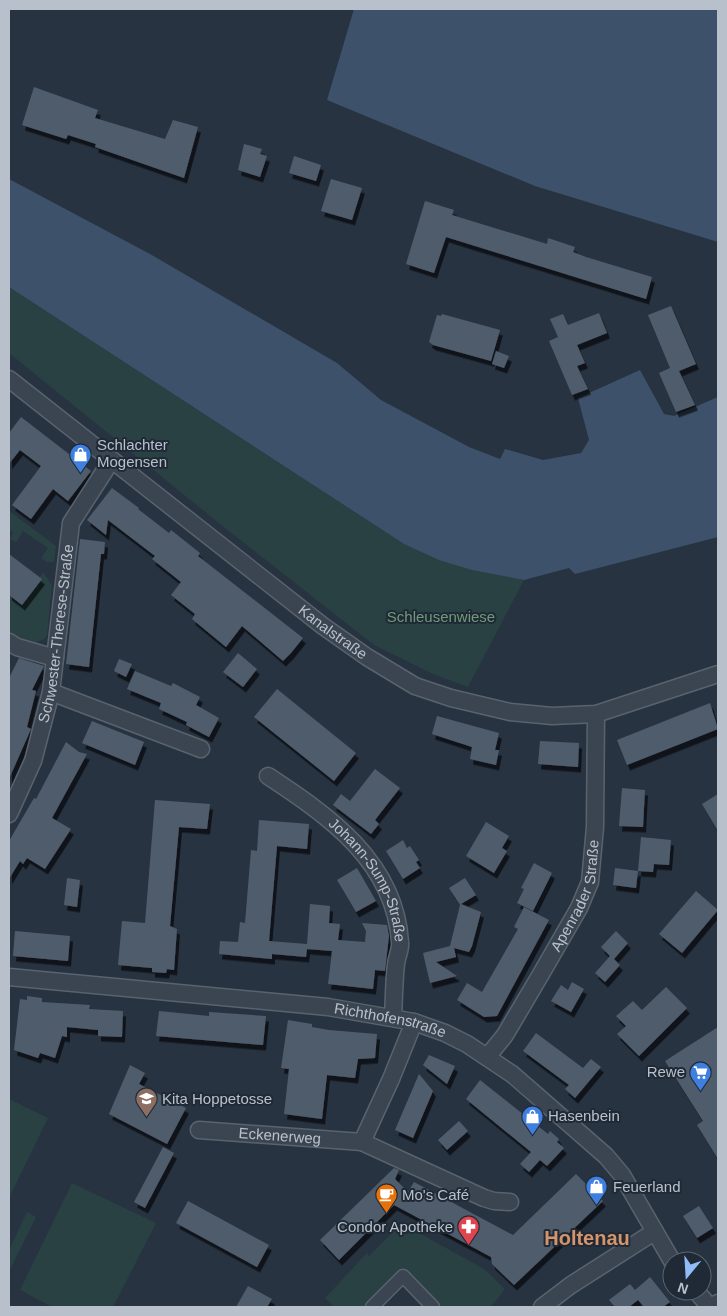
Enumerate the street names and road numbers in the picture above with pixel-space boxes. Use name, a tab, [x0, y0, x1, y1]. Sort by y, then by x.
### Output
street label: Schwester-Therese-Straße	[34, 543, 76, 725]
street label: Kanalstraße	[295, 601, 371, 662]
street label: Johann-Sump-Straße	[325, 814, 409, 943]
street label: Apenrader Straße	[547, 839, 602, 954]
street label: Richthofenstraße	[333, 999, 449, 1041]
street label: Eckenerweg	[238, 1124, 322, 1147]

